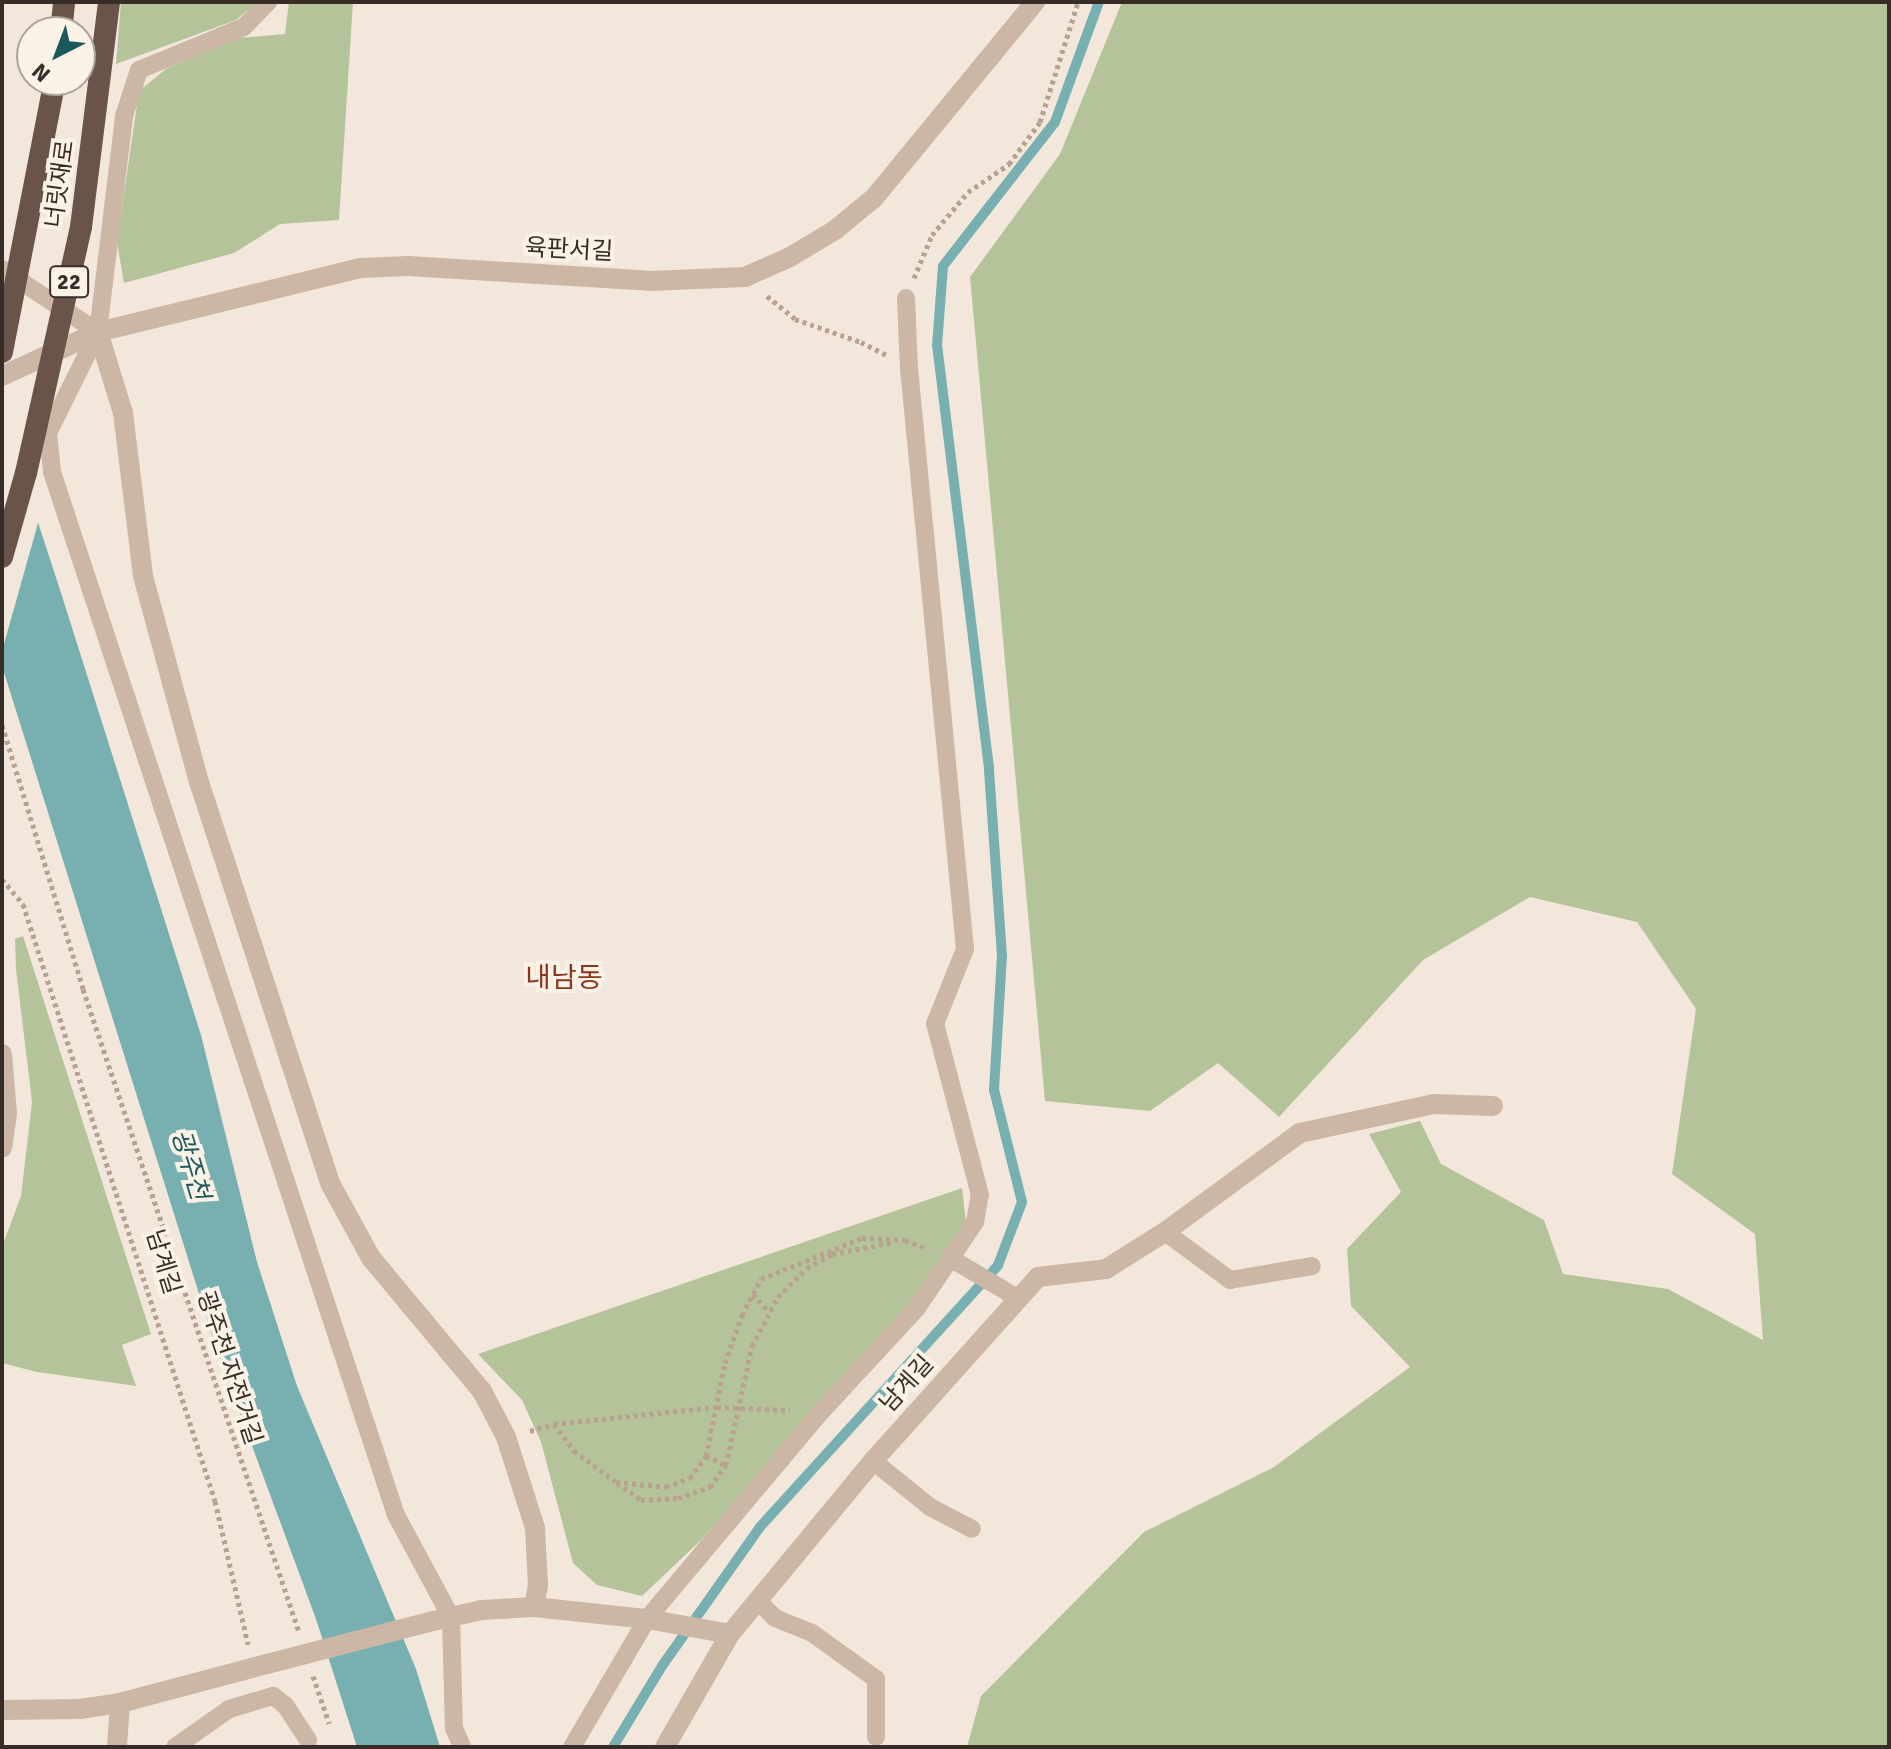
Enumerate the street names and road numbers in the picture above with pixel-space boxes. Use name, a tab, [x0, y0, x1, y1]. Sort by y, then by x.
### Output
street label: 너릿재로	[40, 138, 80, 230]
street label: 육판서길	[524, 233, 614, 267]
road number: 22	[49, 264, 89, 300]
street label: 남계길	[140, 1226, 186, 1298]
street label: 광주천 자전거길	[191, 1288, 267, 1448]
street label: 남계길	[874, 1350, 940, 1418]

